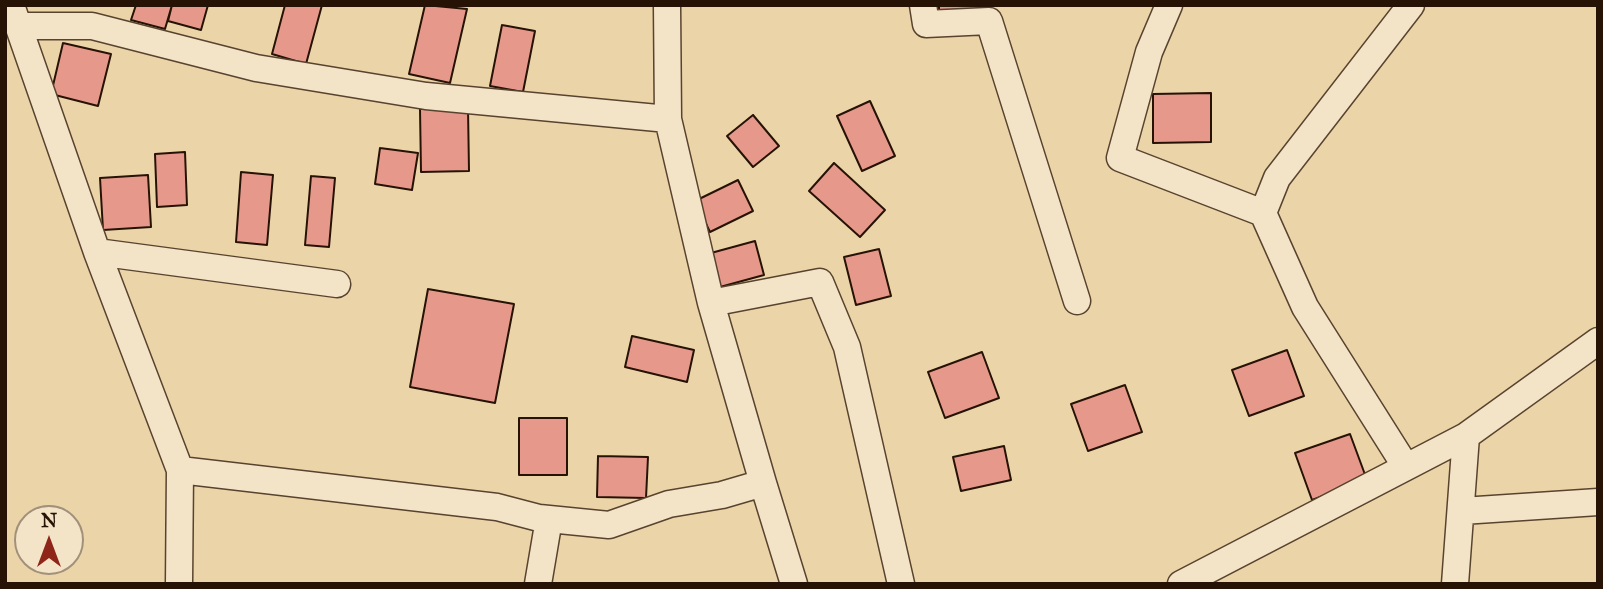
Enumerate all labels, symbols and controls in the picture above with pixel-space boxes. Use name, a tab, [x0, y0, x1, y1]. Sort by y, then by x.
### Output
north arrow	[14, 505, 84, 575]
text: N	[41, 509, 57, 532]

